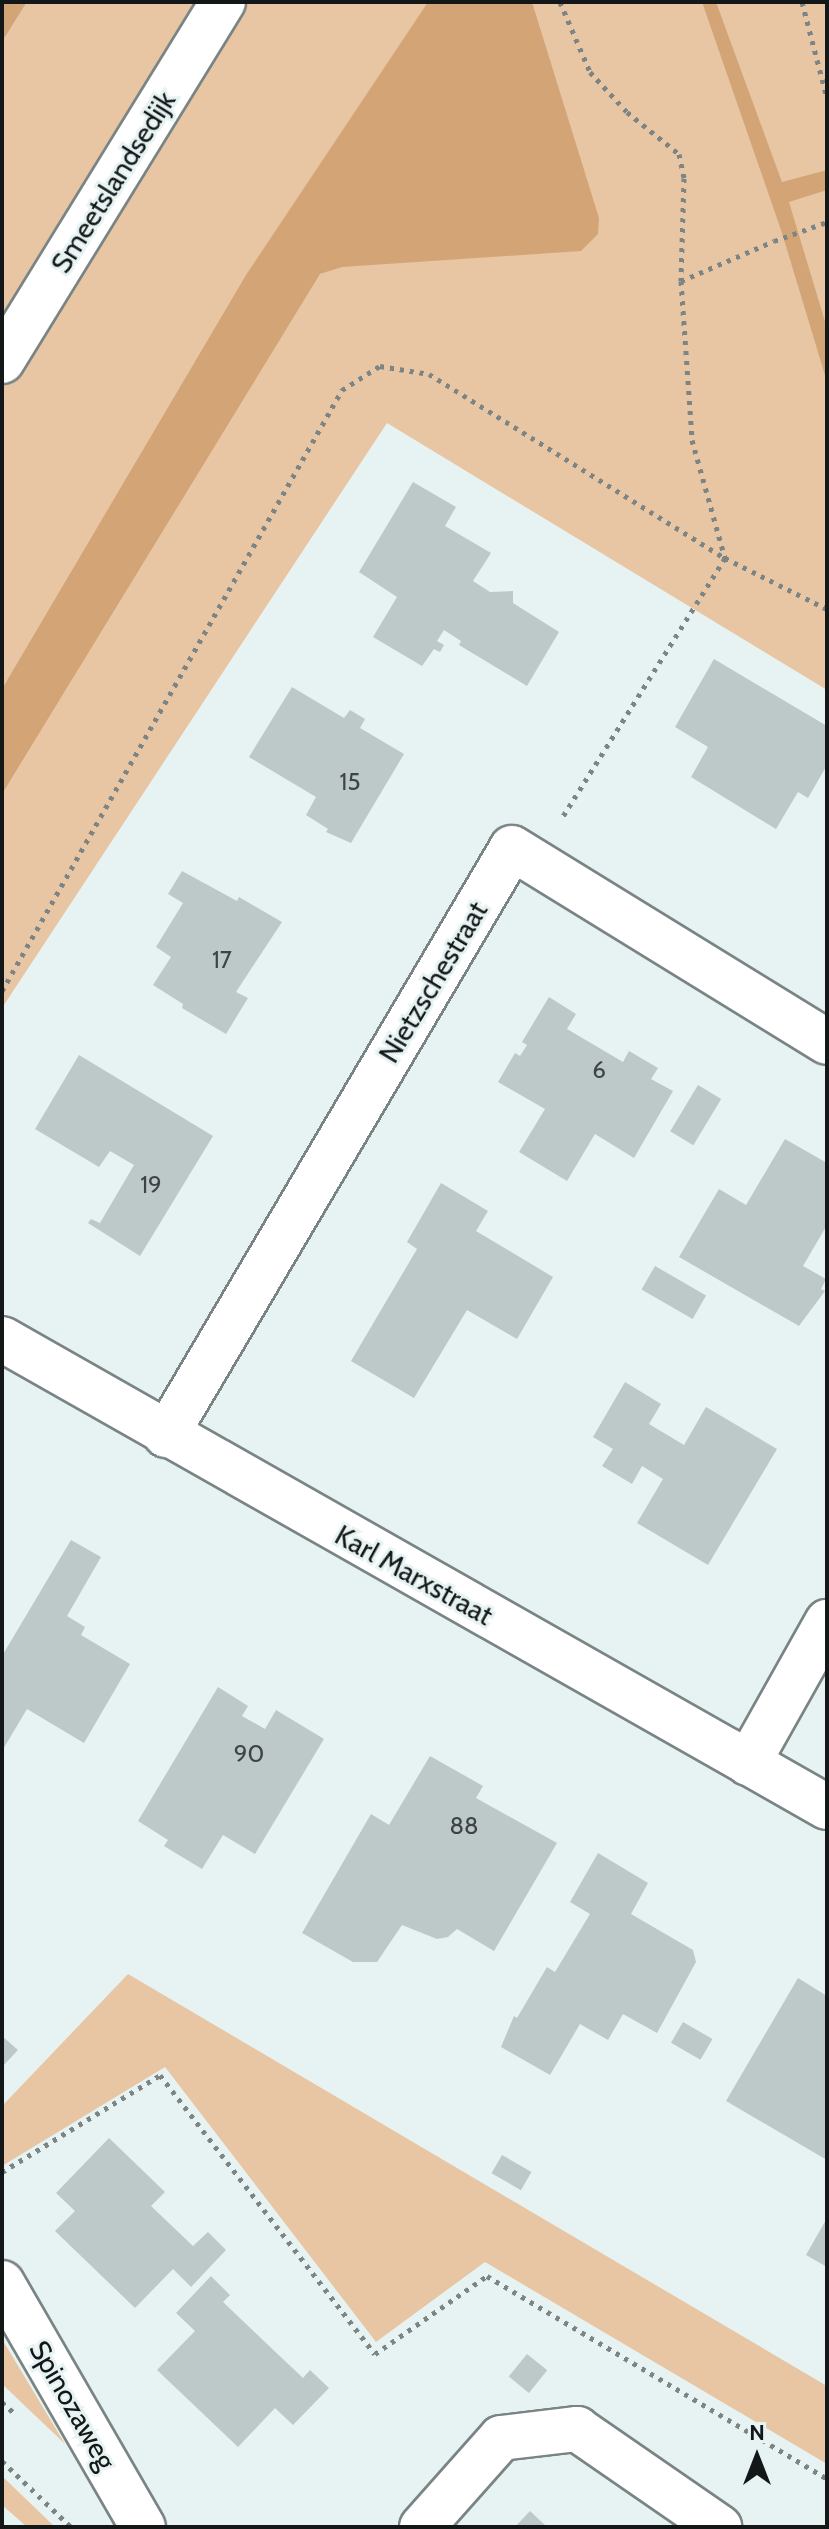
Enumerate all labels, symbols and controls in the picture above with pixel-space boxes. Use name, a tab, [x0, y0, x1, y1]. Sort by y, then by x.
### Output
street label: Smeetslandsedijk	[44, 85, 182, 279]
house number: 15	[340, 768, 360, 796]
street label: Nietzschestraat	[372, 895, 494, 1069]
house number: 17	[212, 946, 232, 974]
house number: 6	[592, 1056, 606, 1084]
house number: 19	[140, 1171, 162, 1199]
street label: Karl Marxstraat	[329, 1518, 499, 1632]
house number: 90	[234, 1740, 264, 1768]
house number: 88	[449, 1812, 479, 1840]
street label: Spinozaweg	[23, 2335, 123, 2475]
north arrow	[717, 2417, 797, 2497]
text: N	[749, 2419, 765, 2446]

